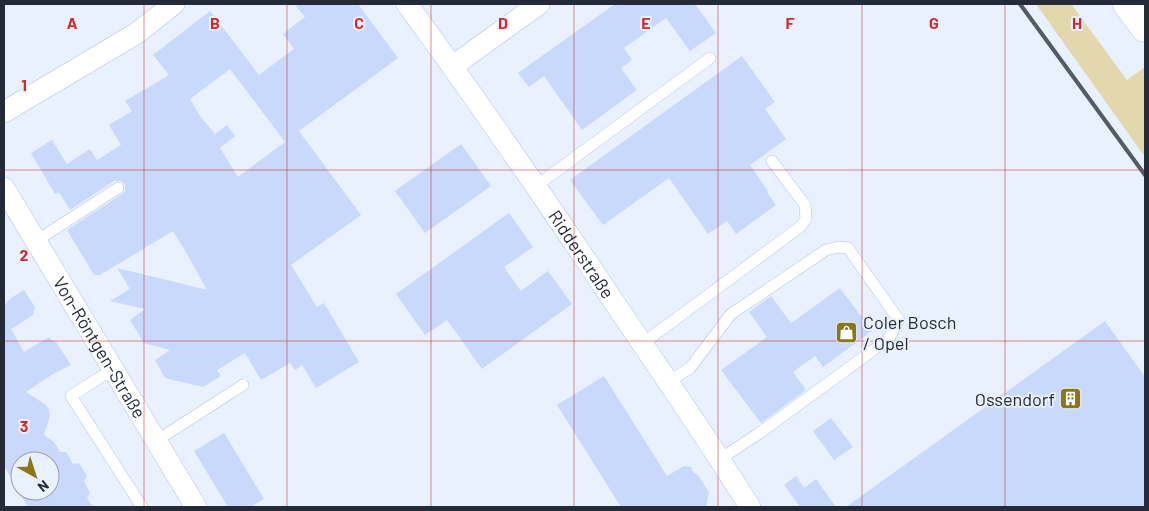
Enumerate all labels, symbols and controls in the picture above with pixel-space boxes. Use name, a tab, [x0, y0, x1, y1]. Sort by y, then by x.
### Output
text: A	[67, 13, 78, 32]
text: B	[210, 13, 220, 32]
text: C	[354, 13, 364, 32]
text: D	[498, 13, 508, 32]
text: E	[641, 13, 651, 32]
text: F	[786, 13, 795, 32]
text: G	[929, 13, 939, 32]
text: H	[1072, 13, 1082, 32]
text: 1	[21, 75, 27, 94]
street label: Ridderstraße	[544, 206, 619, 302]
text: 2	[20, 245, 29, 264]
street label: Von-Röntgen-Straße	[49, 273, 151, 422]
place label: Coler Bosch / Opel	[863, 311, 956, 354]
shop icon: Coler Bosch / Opel	[835, 320, 859, 344]
building icon: Ossendorf	[1059, 387, 1083, 411]
place label: Ossendorf	[975, 388, 1055, 410]
text: 3	[20, 416, 28, 435]
north arrow	[10, 451, 60, 501]
text: N	[35, 477, 52, 496]

